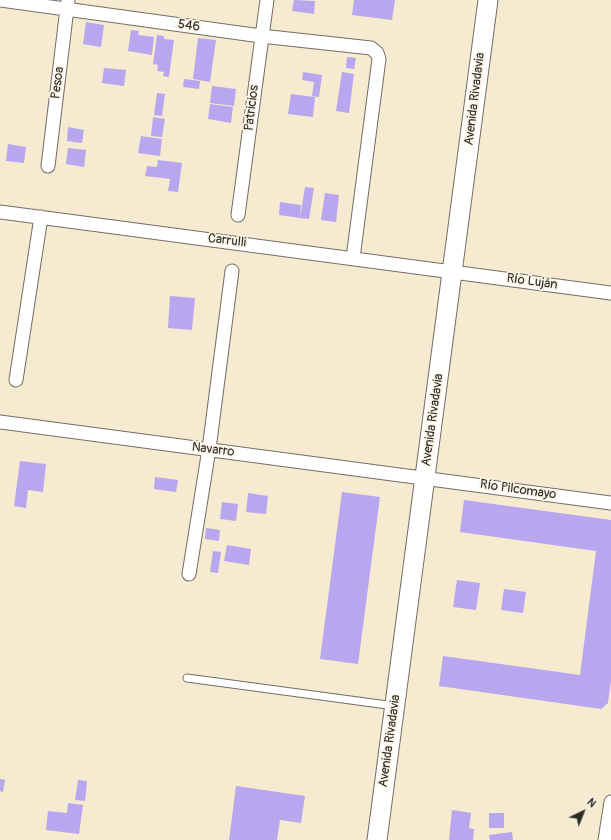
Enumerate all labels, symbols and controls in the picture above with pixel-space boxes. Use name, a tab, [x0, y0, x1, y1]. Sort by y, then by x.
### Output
street label: 546	[177, 17, 201, 35]
street label: Avenida Rivadavia	[462, 52, 488, 146]
street label: Pesoa	[48, 66, 68, 100]
street label: Patricios	[241, 84, 263, 132]
street label: Carrulli	[207, 231, 247, 251]
street label: Río Luján	[506, 271, 558, 293]
street label: Avenida Rivadavia	[419, 373, 447, 467]
street label: Navarro	[191, 440, 235, 460]
street label: Río Pilcomayo	[479, 477, 557, 503]
street label: Avenida Rivadavia	[376, 694, 404, 788]
north arrow	[563, 792, 603, 832]
text: N	[584, 796, 599, 810]

